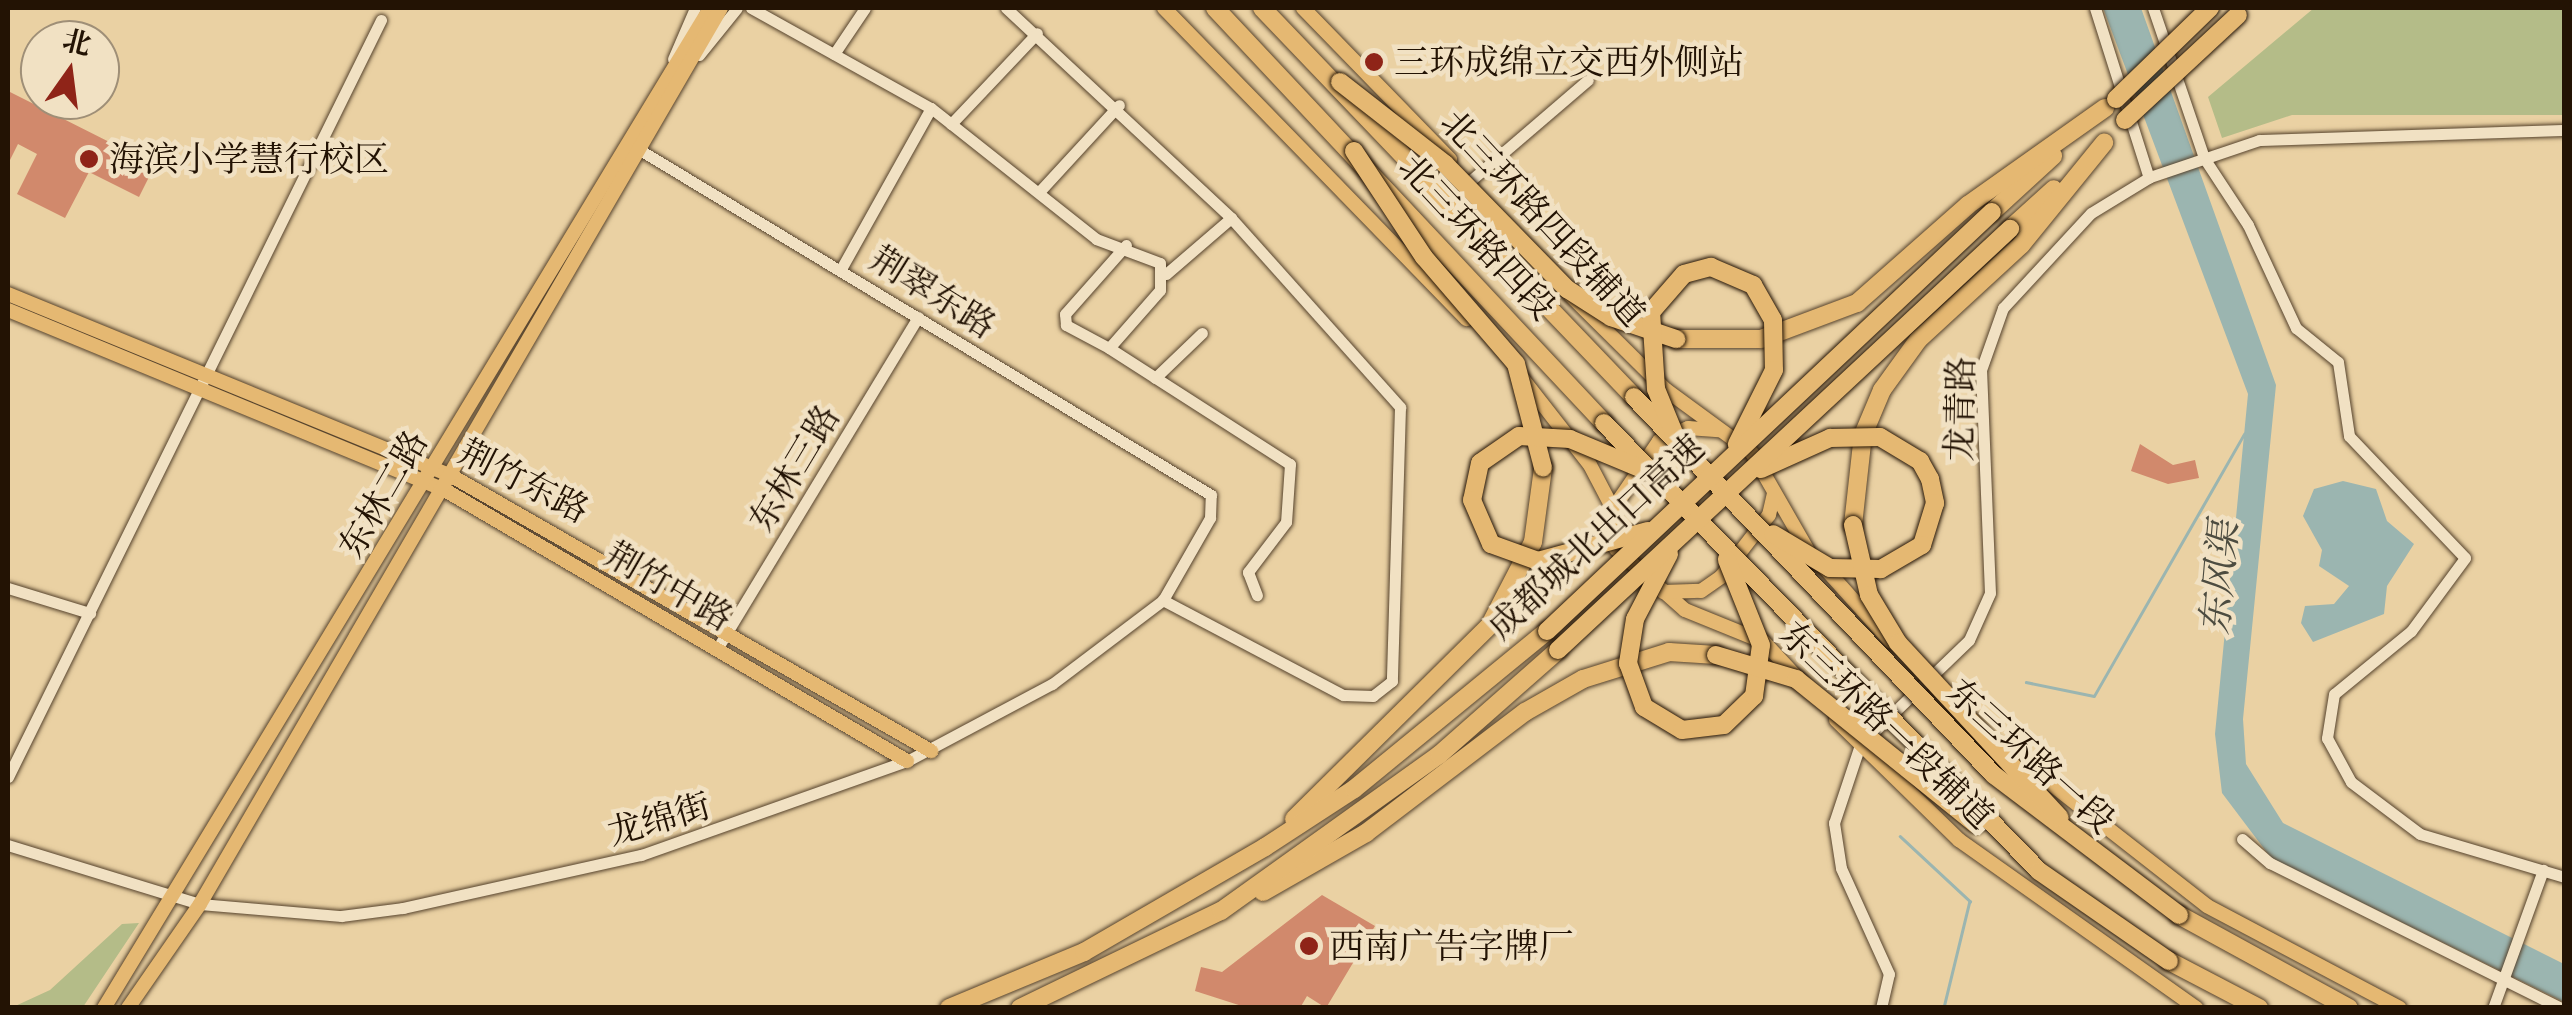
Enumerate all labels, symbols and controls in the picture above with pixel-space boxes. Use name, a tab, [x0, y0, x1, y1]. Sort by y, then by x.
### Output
north arrow	[20, 20, 120, 120]
text: 北	[59, 21, 95, 65]
place label: 三环成绵立交西外侧站	[1394, 41, 1744, 83]
marker: 三环成绵立交西外侧站	[1363, 51, 1385, 73]
street label: 北三环路四段辅道	[1432, 101, 1654, 335]
place label: 海滨小学慧行校区	[109, 138, 389, 180]
street label: 北三环路四段	[1390, 146, 1564, 328]
marker: 海滨小学慧行校区	[78, 148, 100, 170]
street label: 荆翠东路	[863, 237, 1003, 347]
street label: 龙青路	[1938, 356, 1982, 462]
street label: 东林三路	[740, 397, 848, 539]
street label: 东林二路	[330, 423, 436, 565]
street label: 成都城北出口高速	[1479, 426, 1713, 648]
street label: 荆竹东路	[452, 431, 596, 531]
water label: 东风渠	[2192, 519, 2248, 637]
street label: 荆竹中路	[598, 533, 740, 639]
street label: 东三环路一段辅道	[1772, 613, 2002, 837]
street label: 东三环路一段	[1939, 670, 2123, 842]
street label: 龙绵街	[603, 784, 715, 854]
place label: 西南广告字牌厂	[1329, 925, 1574, 967]
marker: 西南广告字牌厂	[1298, 935, 1320, 957]

